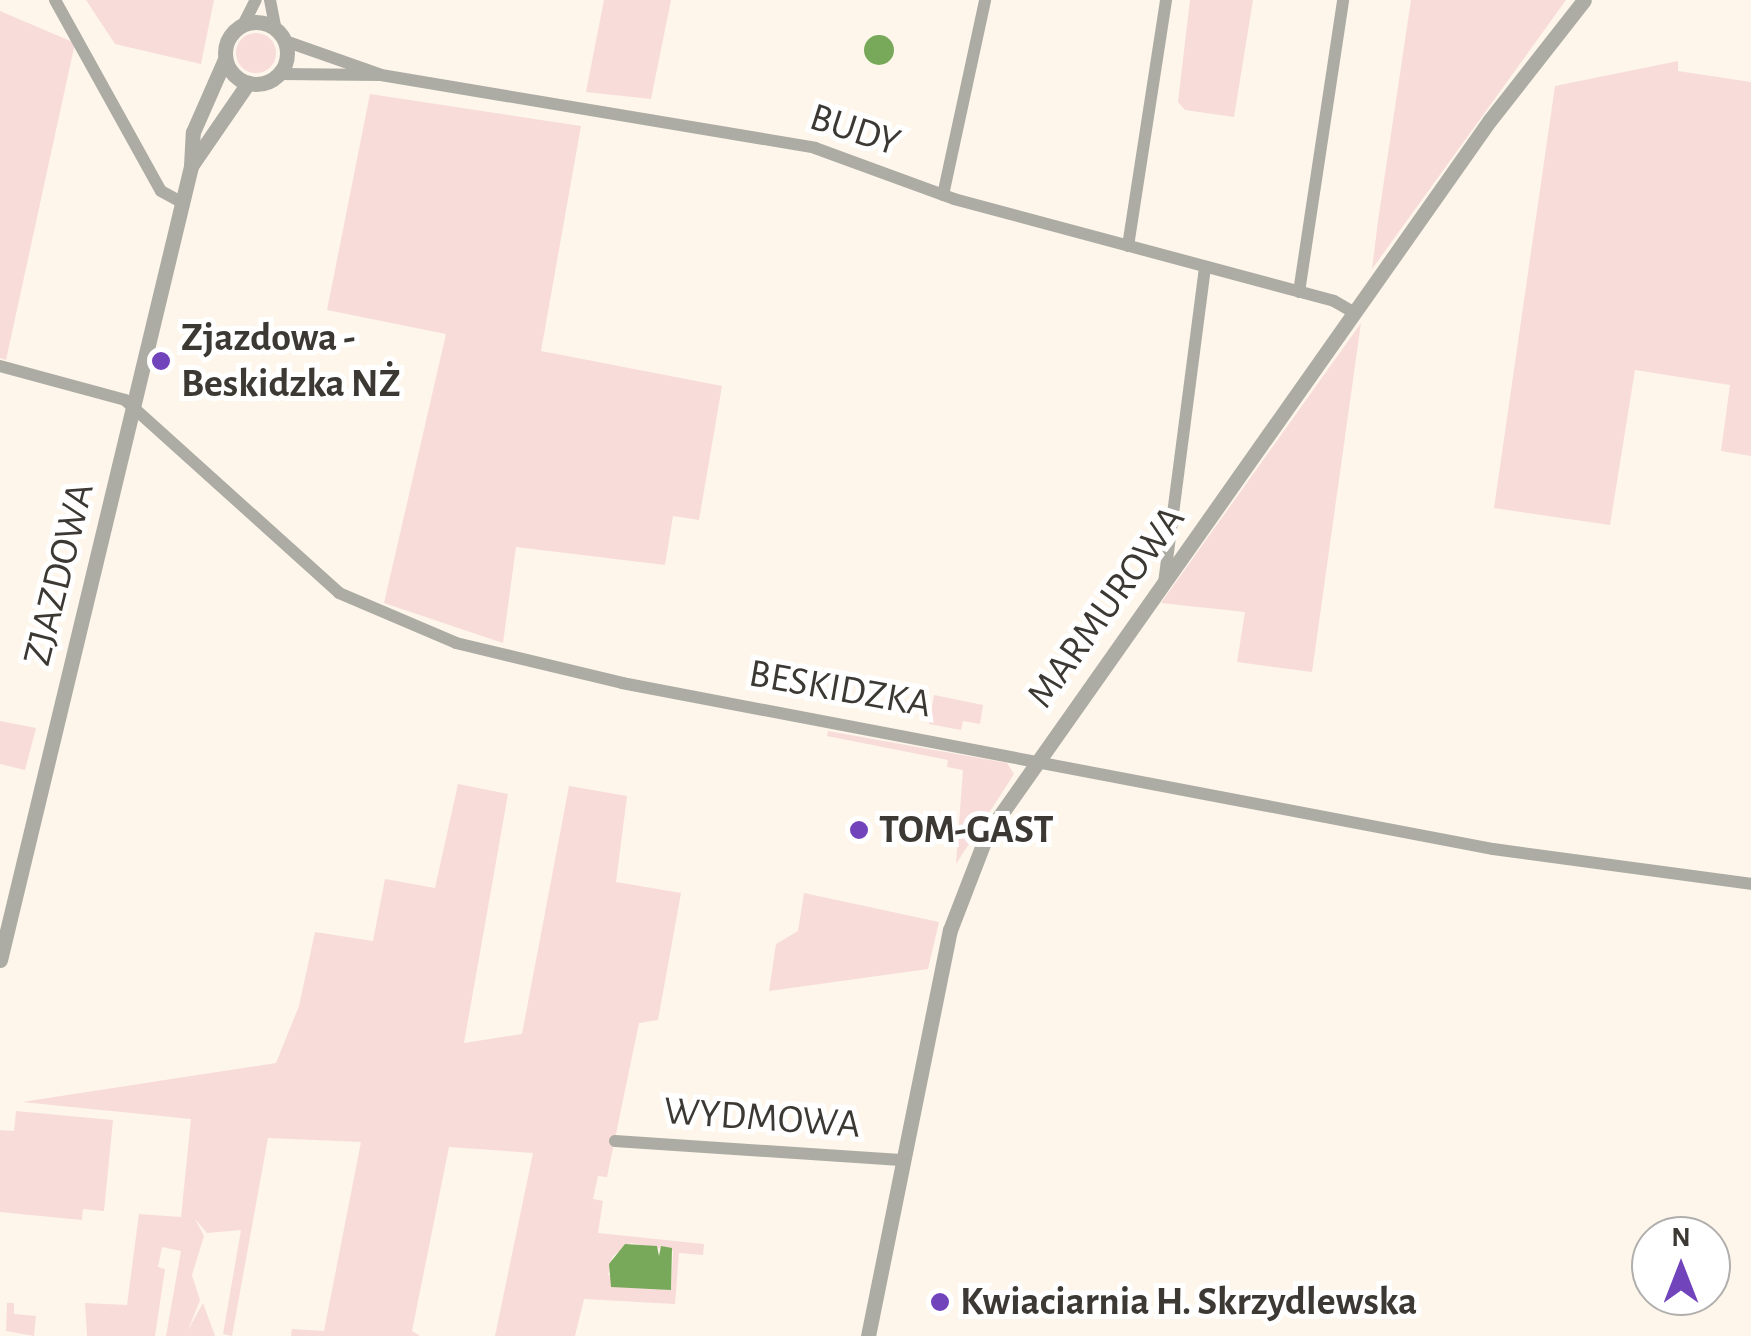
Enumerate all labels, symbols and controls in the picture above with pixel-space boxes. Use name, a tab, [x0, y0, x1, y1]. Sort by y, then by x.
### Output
street label: BUDY	[804, 93, 906, 167]
place label: Zjazdowa - Beskidzka NŻ	[181, 314, 401, 408]
marker: Zjazdowa - Beskidzka NŻ	[150, 350, 172, 372]
street label: ZJAZDOWA	[13, 478, 105, 670]
street label: MARMUROWA	[1017, 497, 1195, 717]
street label: BESKIDZKA	[745, 649, 935, 729]
place label: TOM-GAST	[879, 806, 1054, 854]
marker: TOM-GAST	[848, 819, 870, 841]
street label: WYDMOWA	[662, 1087, 862, 1149]
north arrow	[1631, 1216, 1731, 1316]
text: N	[1671, 1224, 1691, 1252]
place label: Kwiaciarnia H. Skrzydlewska	[960, 1278, 1417, 1326]
marker: Kwiaciarnia H. Skrzydlewska	[929, 1291, 951, 1313]

